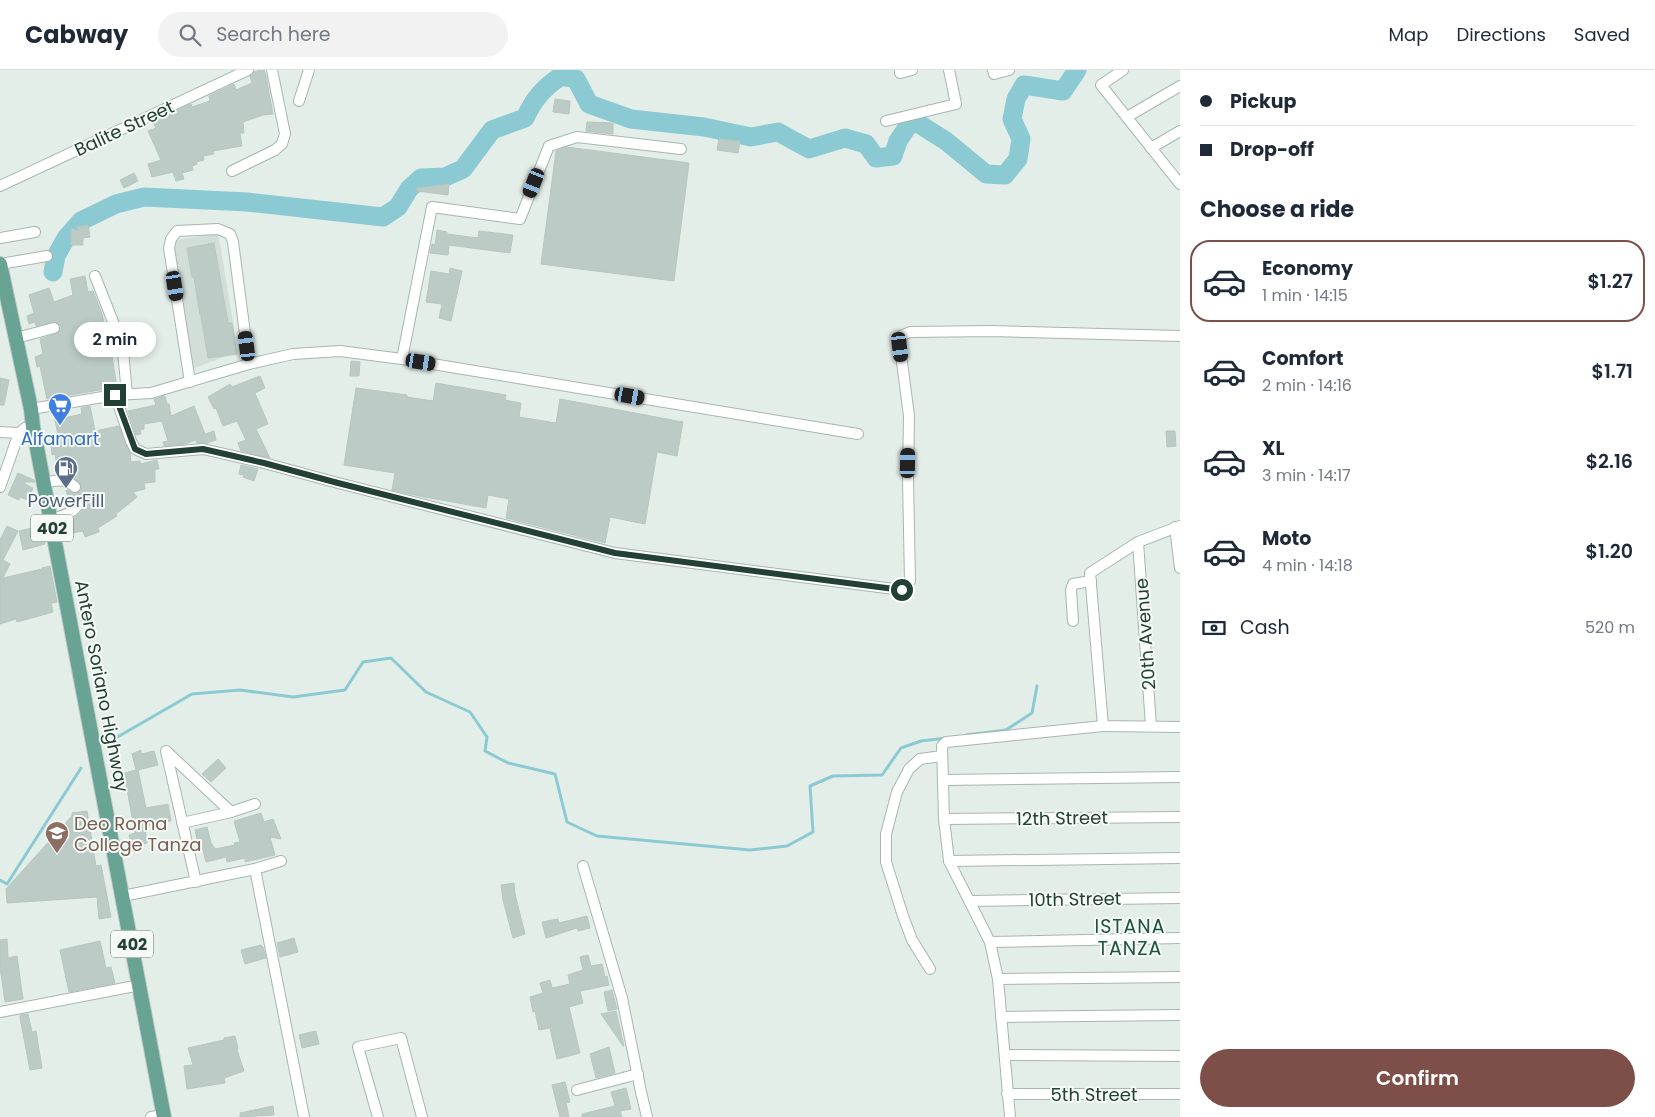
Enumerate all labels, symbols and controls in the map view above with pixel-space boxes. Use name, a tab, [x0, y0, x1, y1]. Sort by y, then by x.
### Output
search box	[158, 12, 508, 57]
text: Cabway	[25, 18, 128, 51]
icon: search	[176, 21, 204, 49]
text: Search here	[216, 21, 331, 48]
text: Map	[1389, 22, 1428, 47]
text: Directions	[1456, 22, 1546, 47]
text: Saved	[1574, 22, 1630, 47]
text: Pickup	[1230, 88, 1296, 115]
street label: Balite Street	[70, 94, 178, 162]
text: Drop-off	[1230, 136, 1314, 163]
car	[521, 166, 546, 200]
text: Choose a ride	[1200, 194, 1354, 225]
text: Economy	[1262, 255, 1353, 282]
icon: car	[1202, 259, 1247, 304]
text: $1.27	[1587, 268, 1633, 295]
car	[165, 270, 184, 302]
text: 1 min · 14:15	[1262, 284, 1348, 307]
callout: 2 min	[74, 322, 156, 358]
text: 2 min	[93, 328, 137, 351]
car	[237, 330, 256, 362]
car	[890, 331, 909, 363]
text: Comfort	[1262, 345, 1344, 372]
icon: car	[1202, 349, 1247, 394]
car	[405, 352, 436, 372]
text: $1.71	[1591, 358, 1633, 385]
text: 2 min · 14:16	[1262, 374, 1352, 397]
route end	[104, 384, 126, 406]
car	[613, 386, 646, 406]
supermarket icon: Alfamart	[47, 392, 73, 426]
place label: Alfamart	[21, 426, 99, 451]
text: XL	[1262, 435, 1285, 462]
icon: car	[1202, 439, 1247, 484]
car	[900, 448, 915, 478]
text: $2.16	[1586, 448, 1633, 475]
fuel station icon: PowerFill	[53, 455, 79, 489]
text: 3 min · 14:17	[1262, 464, 1351, 487]
place label: PowerFill	[28, 488, 104, 513]
road number: 402	[31, 514, 73, 542]
text: Moto	[1262, 525, 1311, 552]
icon: car	[1202, 529, 1247, 574]
text: $1.20	[1586, 538, 1633, 565]
text: 4 min · 14:18	[1262, 554, 1353, 577]
street label: 20th Avenue	[1129, 577, 1161, 691]
street label: Antero Soriano Highway	[69, 578, 135, 794]
route start	[891, 579, 913, 601]
icon: cash	[1200, 614, 1228, 642]
text: Cash	[1240, 614, 1290, 641]
text: 520 m	[1585, 616, 1635, 639]
street label: 12th Street	[1016, 805, 1108, 831]
place label: Deo Roma College Tanza	[74, 811, 201, 857]
school or university icon: Deo Roma College Tanza	[44, 820, 70, 854]
street label: 10th Street	[1028, 886, 1122, 912]
district label: ISTANA TANZA	[1094, 913, 1166, 962]
road number: 402	[111, 931, 153, 958]
button: Confirm	[1200, 1049, 1635, 1107]
street label: 5th Street	[1051, 1082, 1137, 1107]

